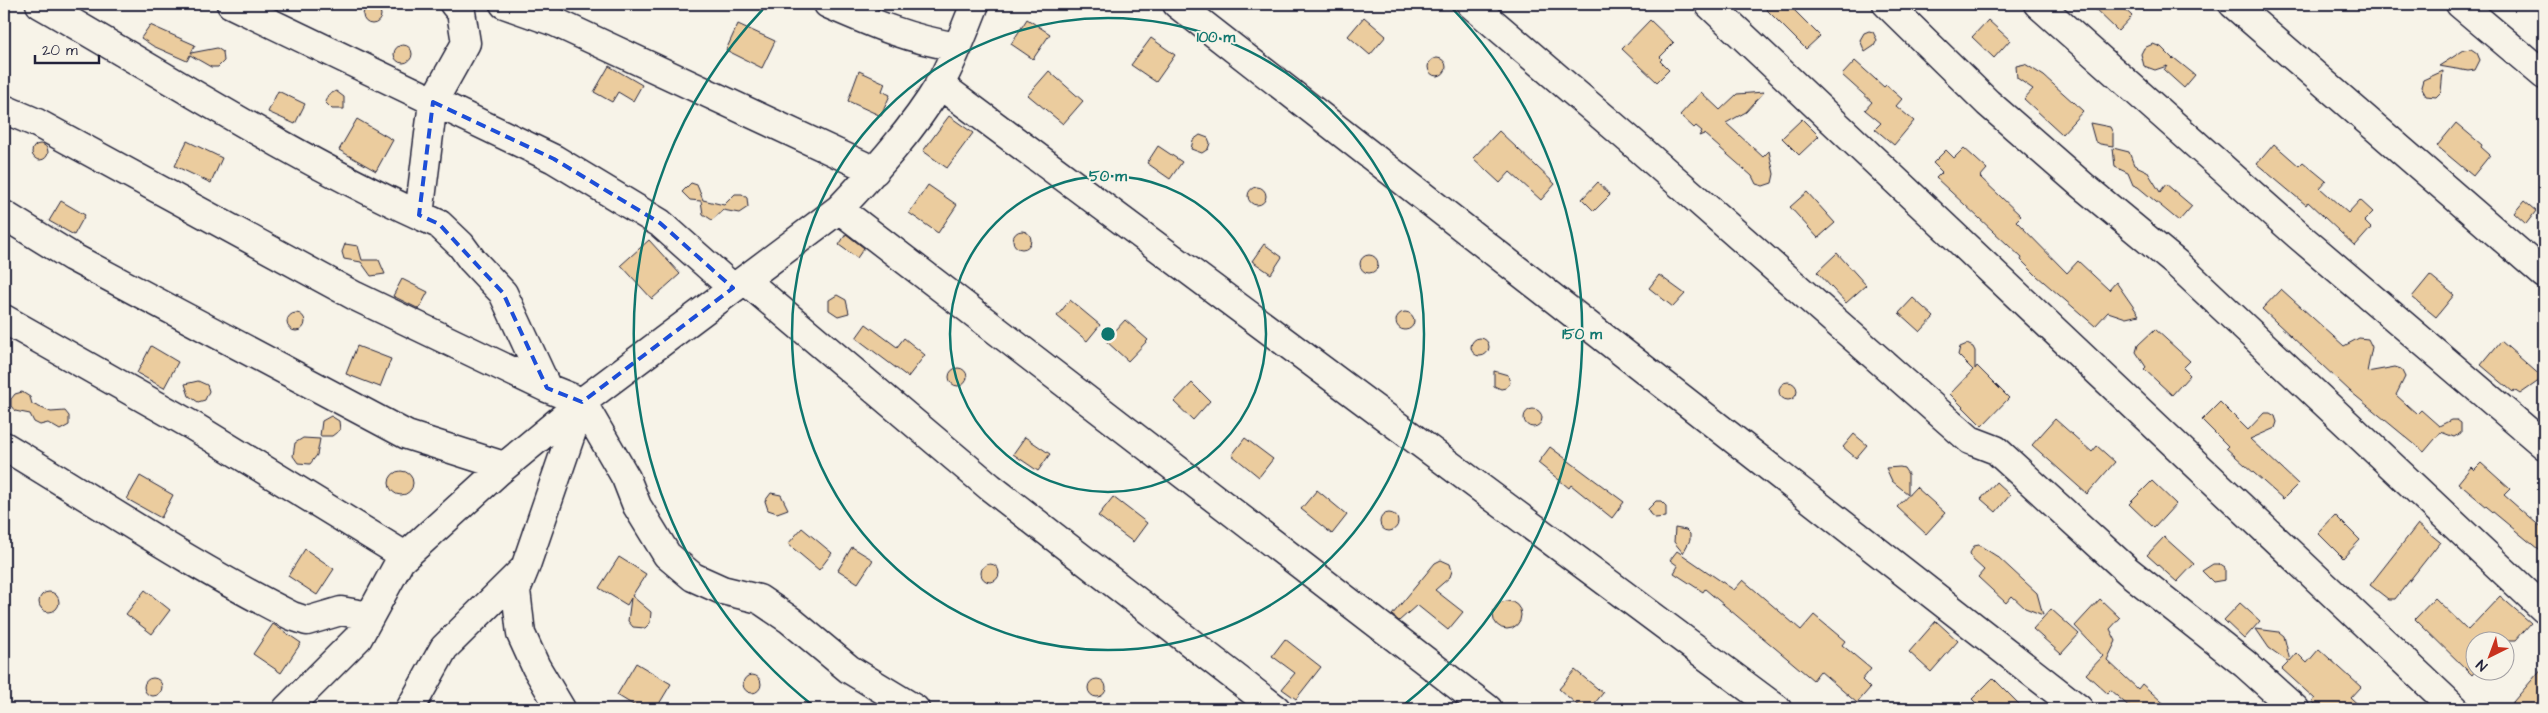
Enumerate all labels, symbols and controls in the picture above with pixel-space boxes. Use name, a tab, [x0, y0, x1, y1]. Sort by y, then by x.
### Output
text: 100 m	[1197, 27, 1236, 48]
scale bar	[35, 32, 99, 64]
text: 20 m	[42, 40, 78, 61]
text: 50 m	[1089, 166, 1127, 187]
text: 150 m	[1562, 324, 1602, 345]
centre of rings	[1099, 325, 1117, 343]
north arrow	[2466, 630, 2516, 680]
text: N	[2472, 654, 2492, 675]

